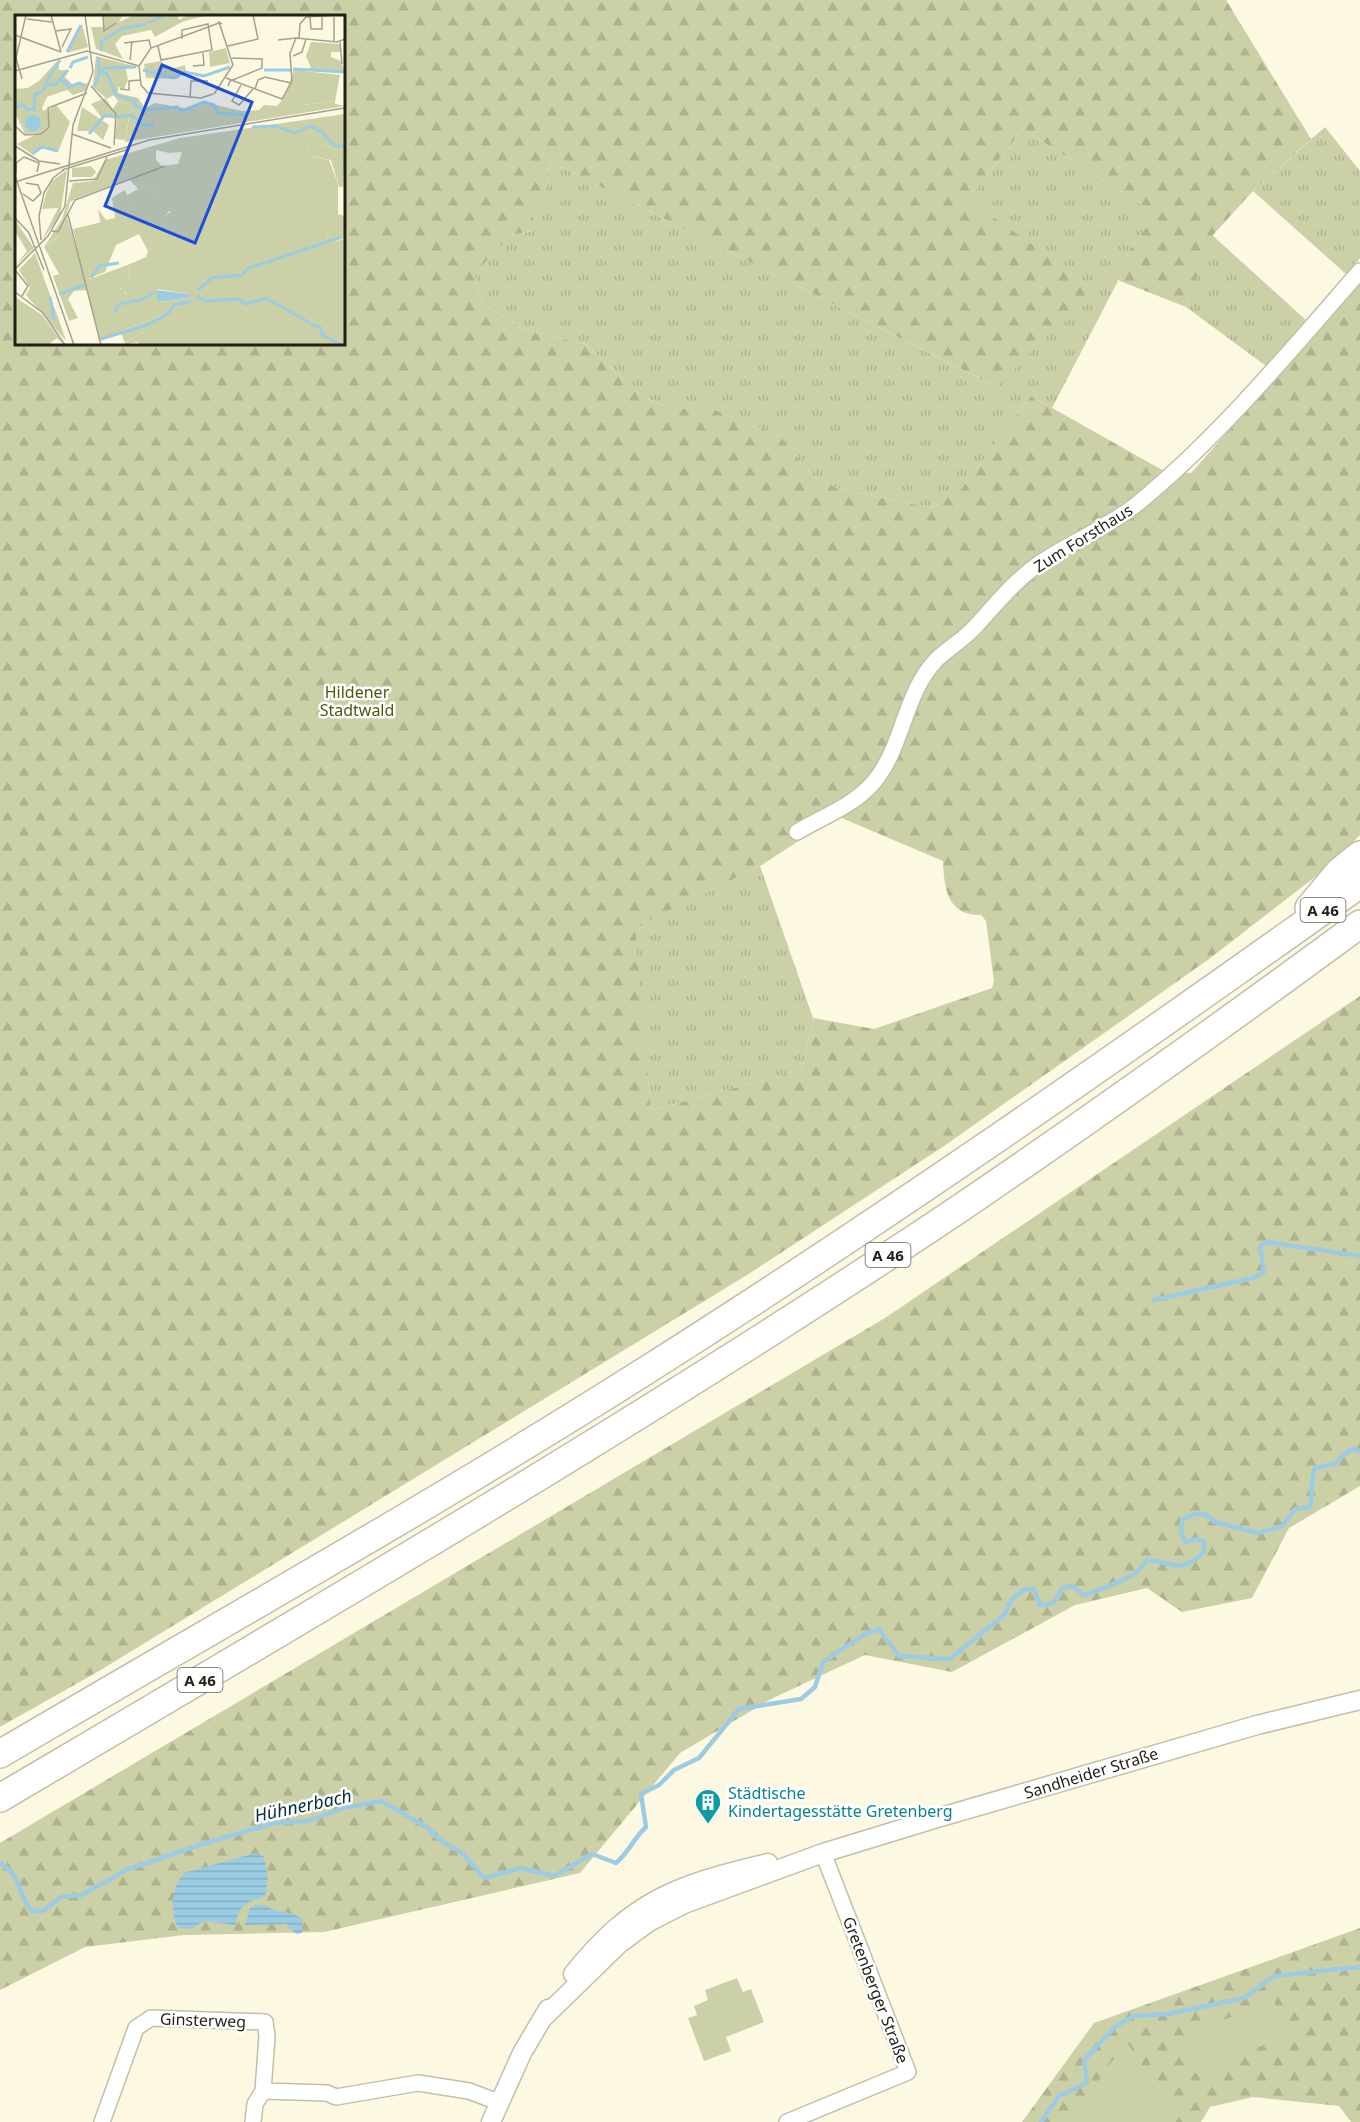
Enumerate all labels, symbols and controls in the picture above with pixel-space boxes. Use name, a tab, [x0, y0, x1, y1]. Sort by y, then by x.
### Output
inset map	[15, 15, 345, 345]
street label: Zum Forsthaus	[1029, 499, 1137, 577]
park label: Hildener Stadtwald	[320, 681, 394, 721]
road number: A 46	[1300, 898, 1346, 922]
road number: A 46	[866, 1243, 910, 1267]
road number: A 46	[178, 1668, 222, 1692]
street label: Sandheider Straße	[1021, 1742, 1161, 1804]
place label: Städtische Kindertagesstätte Gretenberg	[728, 1782, 953, 1822]
water label: Hühnerbach	[252, 1783, 354, 1827]
building icon: Städtische Kindertagesstätte Gretenberg	[693, 1787, 723, 1825]
street label: Gretenberger Straße	[838, 1913, 914, 2067]
street label: Ginsterweg	[160, 2008, 246, 2032]

